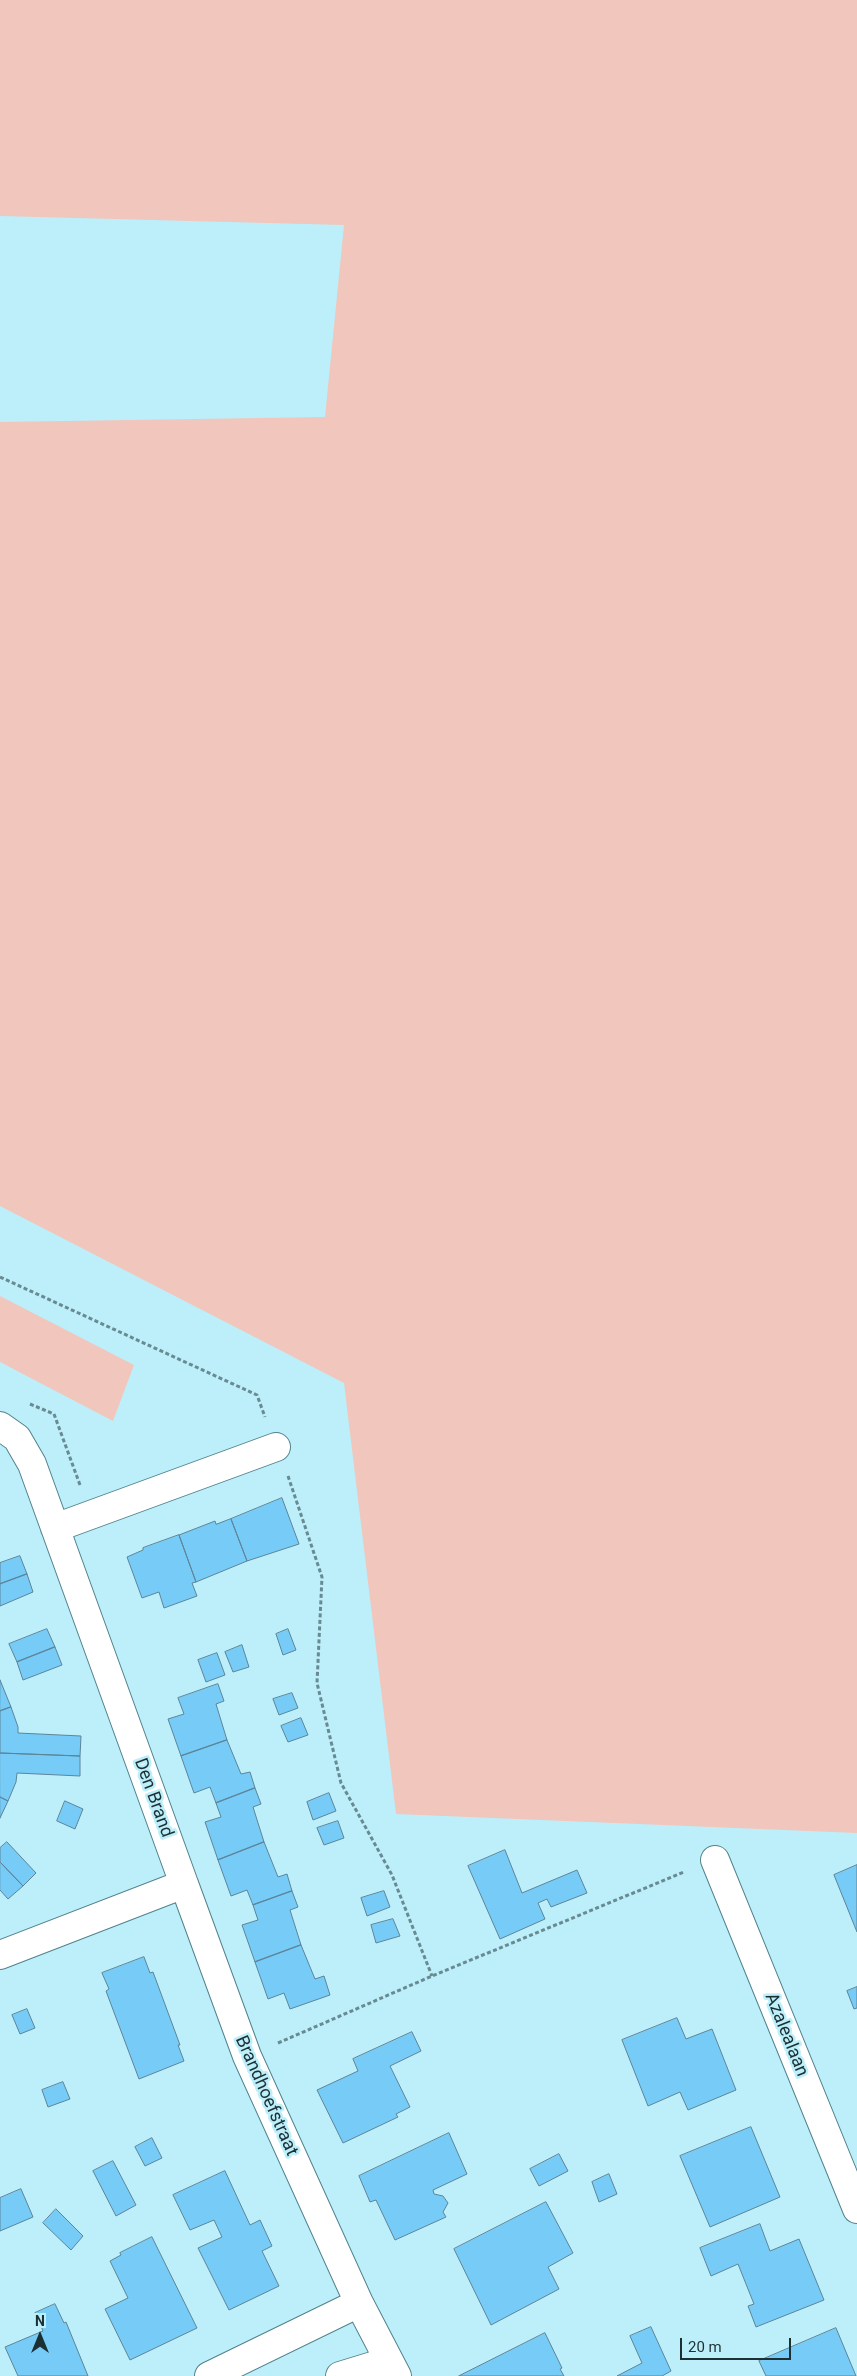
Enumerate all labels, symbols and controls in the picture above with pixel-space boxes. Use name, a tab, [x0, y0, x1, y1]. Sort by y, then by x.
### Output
street label: Den Brand	[129, 1755, 177, 1841]
street label: Azalealaan	[759, 1990, 813, 2080]
street label: Brandhoefstraat	[230, 2033, 302, 2159]
north arrow	[15, 2311, 65, 2361]
text: N	[35, 2313, 45, 2329]
scale bar	[682, 2328, 793, 2360]
text: 20 m	[688, 2338, 722, 2356]

